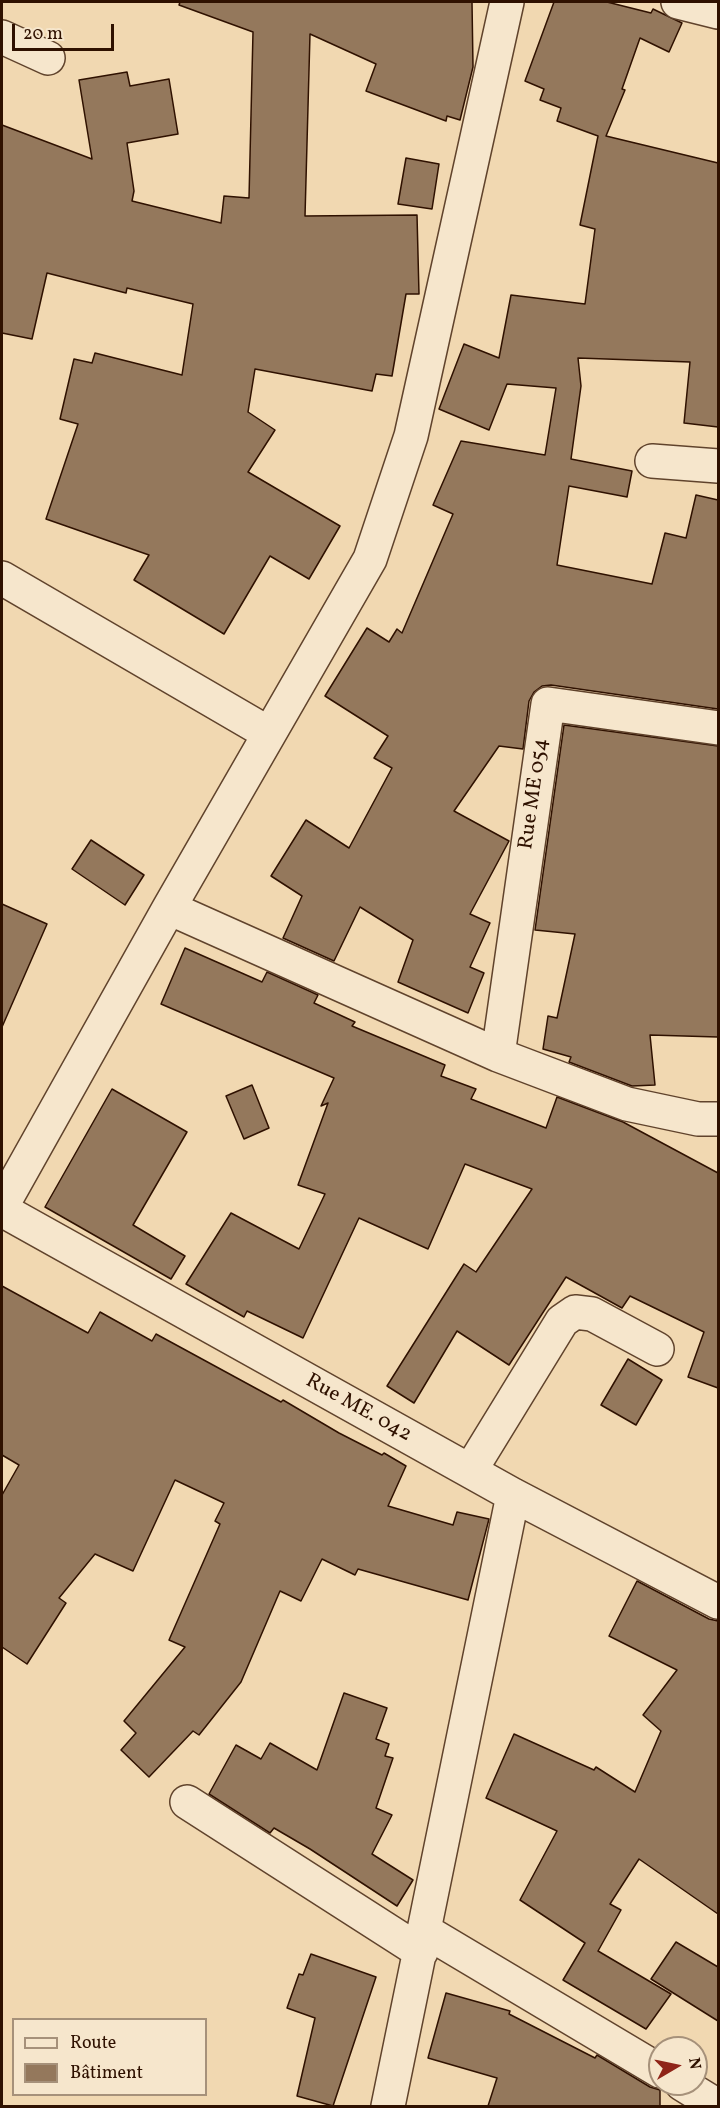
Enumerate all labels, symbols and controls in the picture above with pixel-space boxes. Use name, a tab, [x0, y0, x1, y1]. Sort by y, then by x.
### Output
scale bar	[15, 12, 117, 50]
text: 20 m	[23, 22, 63, 47]
street label: Rue ME 054	[515, 737, 555, 851]
street label: Rue ME. 042	[300, 1369, 416, 1449]
legend	[12, 2018, 207, 2096]
text: Route	[70, 2031, 116, 2056]
north arrow	[648, 2036, 708, 2096]
text: N	[682, 2056, 706, 2071]
text: Bâtiment	[70, 2061, 143, 2086]

